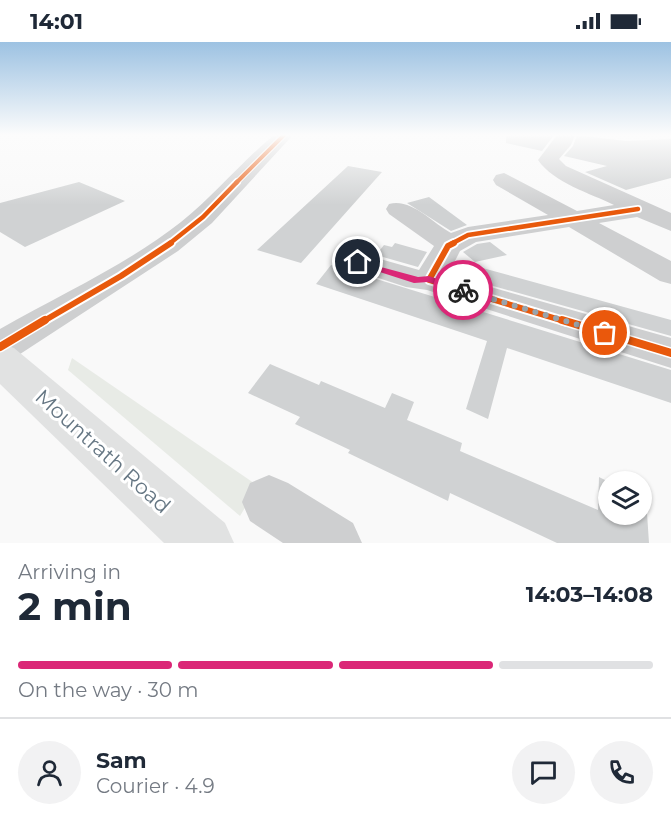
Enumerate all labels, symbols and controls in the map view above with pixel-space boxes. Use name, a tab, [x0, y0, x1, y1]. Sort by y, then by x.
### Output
text: 14:01	[30, 8, 83, 35]
pin	[332, 236, 383, 287]
icon: home	[341, 245, 374, 278]
courier	[433, 260, 493, 320]
icon: bike	[447, 274, 480, 307]
pin	[579, 307, 630, 358]
icon: bag	[588, 316, 621, 349]
street label: Mountrath Road	[30, 384, 176, 518]
map controls	[598, 471, 652, 525]
button: layers	[598, 471, 652, 525]
text: Arriving in	[18, 560, 121, 584]
text: 14:03–14:08	[526, 581, 653, 608]
text: 2 min	[18, 582, 132, 630]
text: On the way · 30 m	[18, 678, 198, 702]
button: person	[18, 741, 81, 804]
button: chat	[512, 741, 575, 804]
button: phone	[590, 741, 653, 804]
text: Sam	[96, 747, 147, 774]
text: Courier · 4.9	[96, 774, 215, 798]

